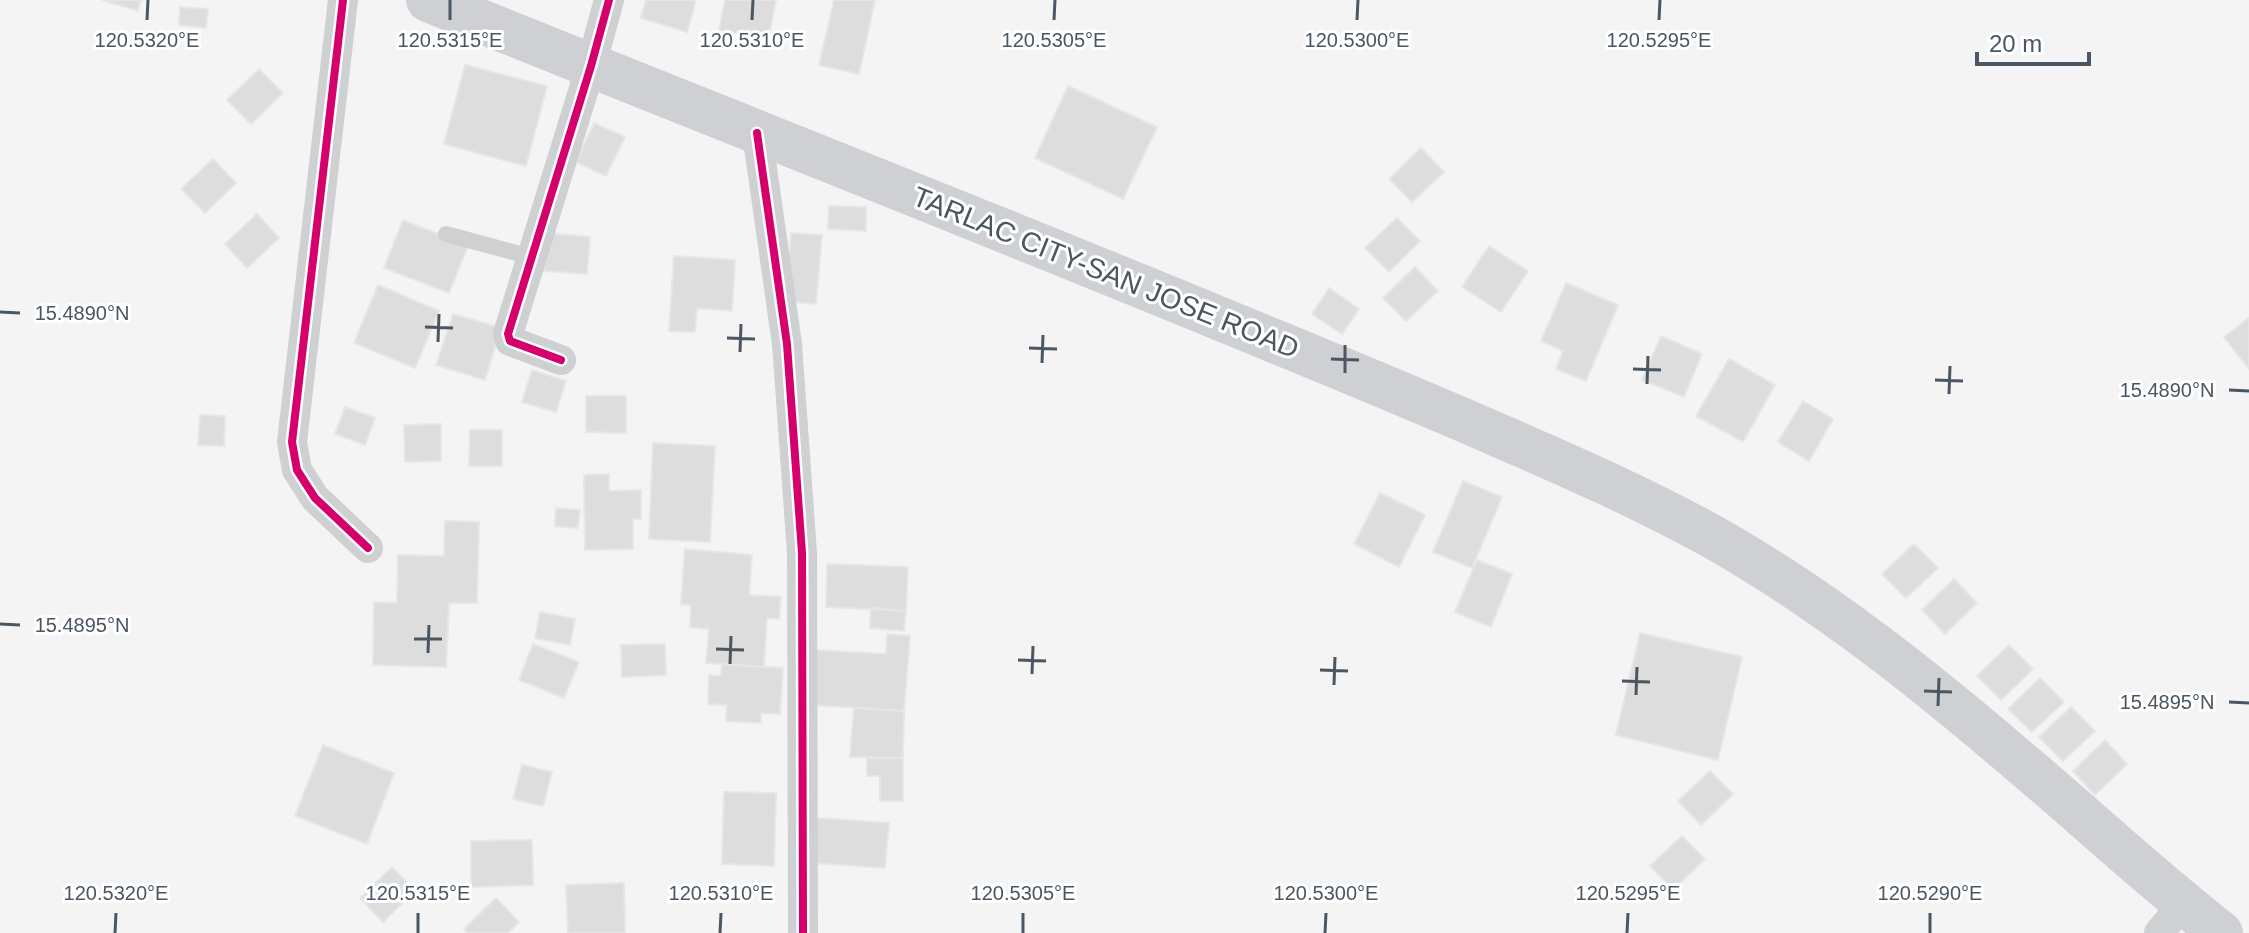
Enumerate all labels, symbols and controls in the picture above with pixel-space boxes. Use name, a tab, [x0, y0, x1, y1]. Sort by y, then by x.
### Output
scale bar	[1977, 16, 2089, 66]
text: 120.5320°E	[95, 29, 199, 51]
text: 120.5315°E	[398, 29, 502, 51]
text: 120.5310°E	[700, 29, 804, 51]
text: 120.5305°E	[1002, 29, 1106, 51]
text: 120.5300°E	[1305, 29, 1409, 51]
text: 120.5295°E	[1607, 29, 1711, 51]
text: 20 m	[1989, 30, 2042, 57]
street label: TARLAC CITY-SAN JOSE ROAD	[908, 181, 1303, 364]
text: 15.4890°N	[35, 302, 129, 324]
text: 15.4890°N	[2120, 379, 2214, 401]
text: 15.4895°N	[35, 614, 129, 636]
text: 15.4895°N	[2120, 691, 2214, 713]
text: 120.5320°E	[64, 882, 168, 904]
text: 120.5315°E	[366, 882, 470, 904]
text: 120.5310°E	[669, 882, 773, 904]
text: 120.5305°E	[971, 882, 1075, 904]
text: 120.5300°E	[1274, 882, 1378, 904]
text: 120.5295°E	[1576, 882, 1680, 904]
text: 120.5290°E	[1878, 882, 1982, 904]

